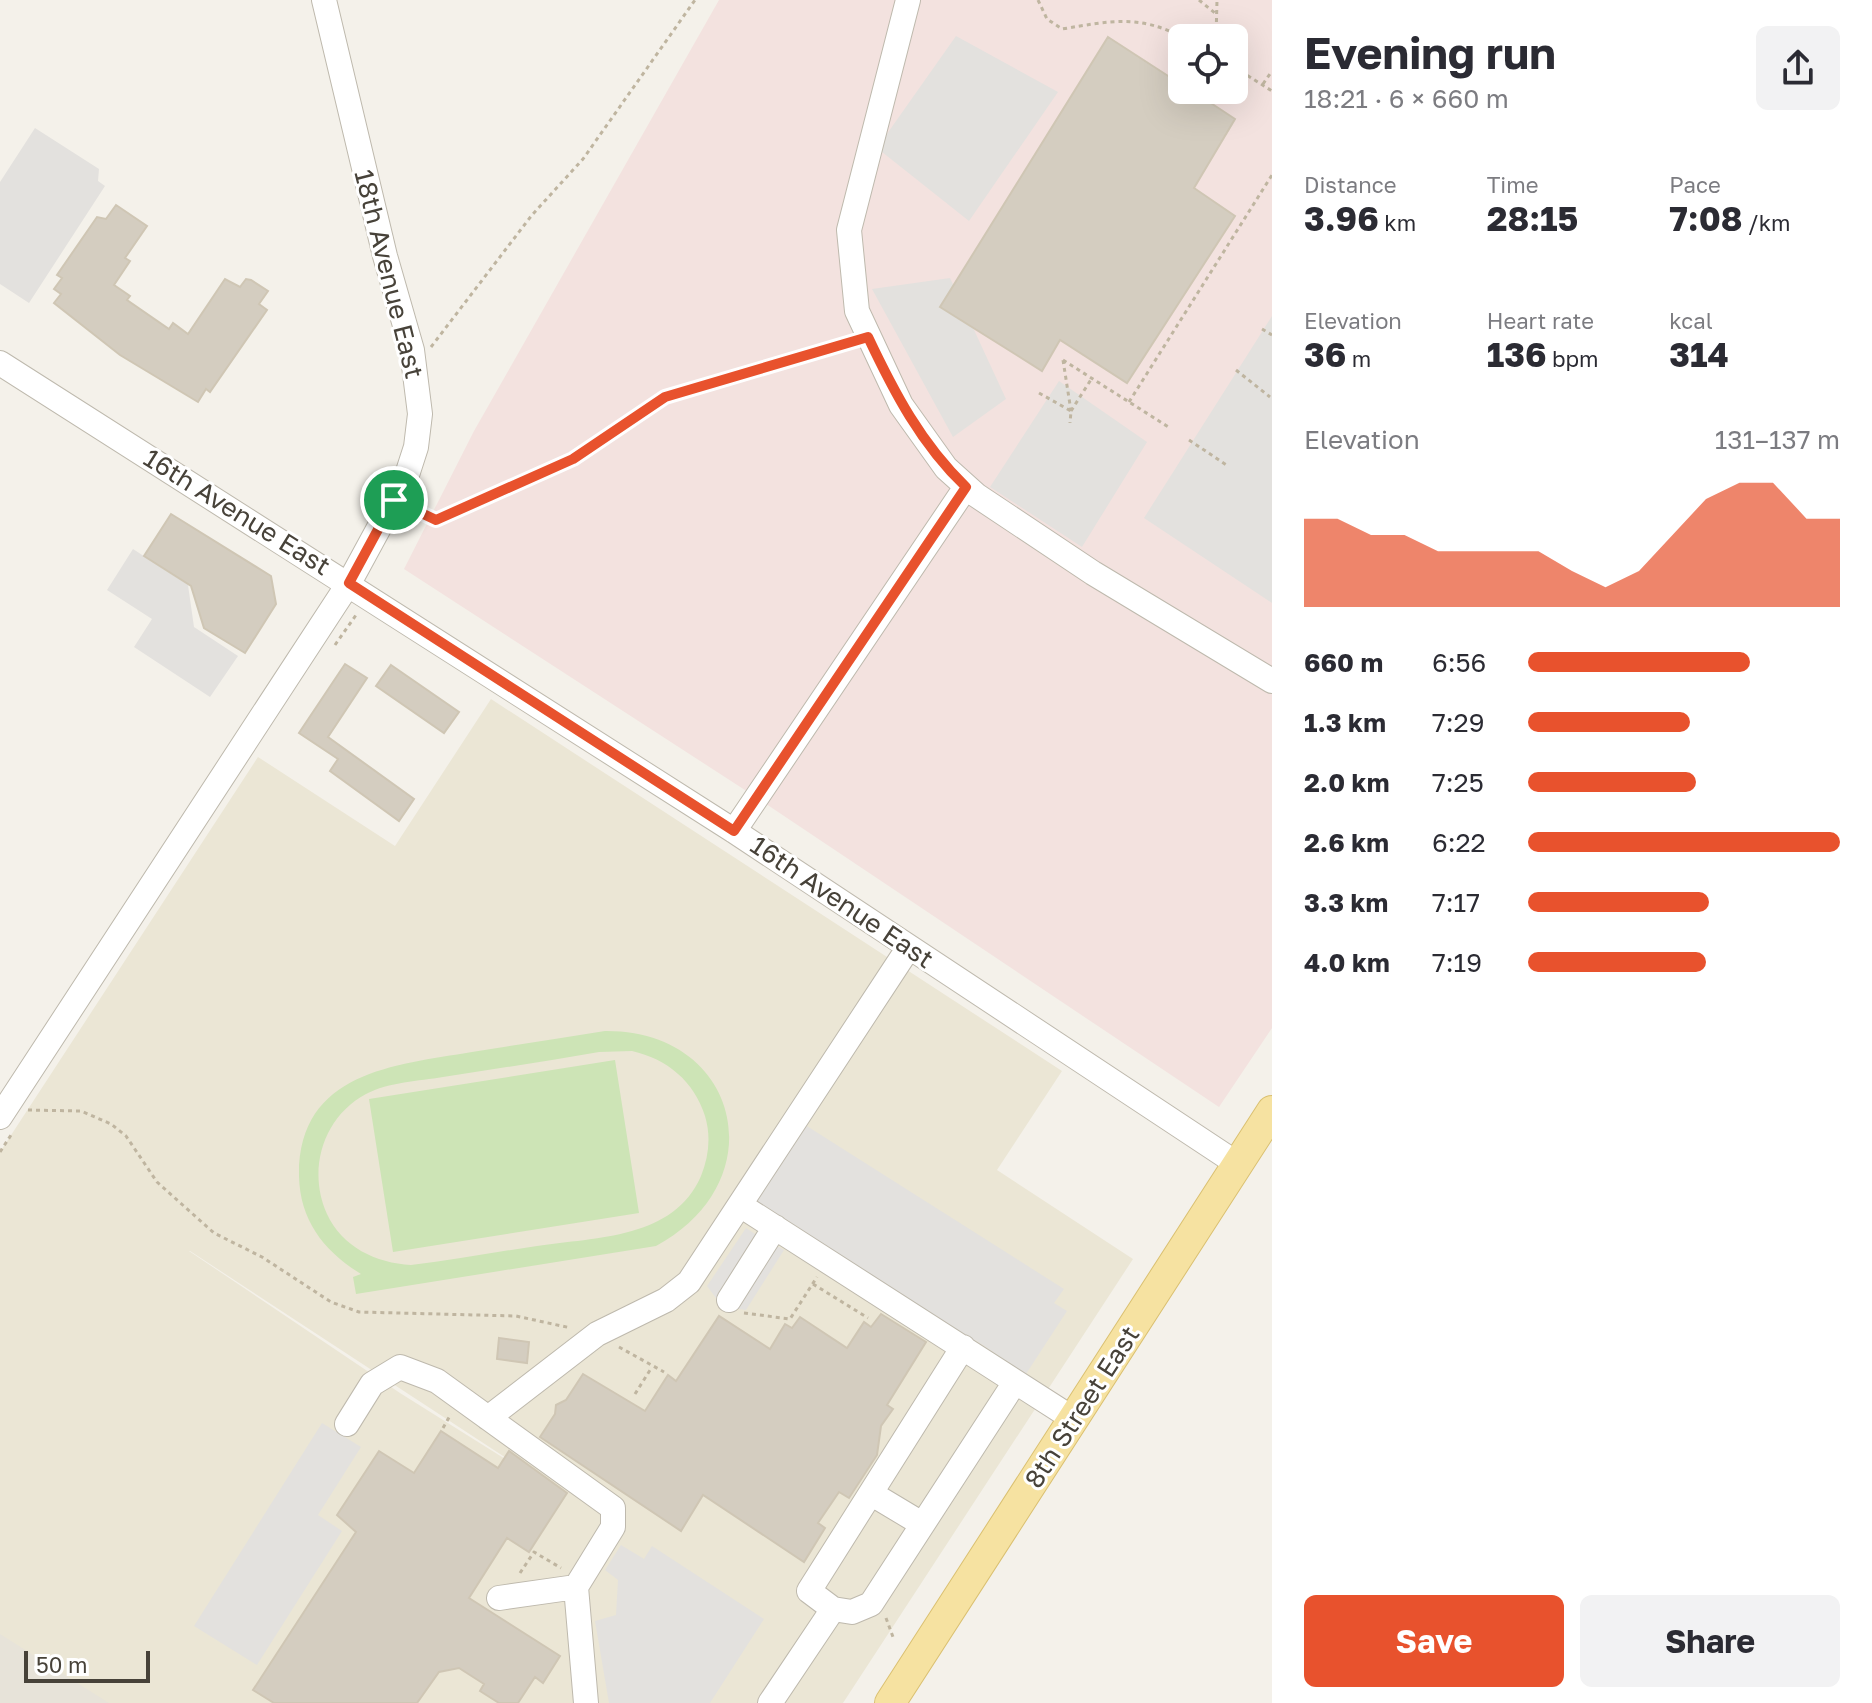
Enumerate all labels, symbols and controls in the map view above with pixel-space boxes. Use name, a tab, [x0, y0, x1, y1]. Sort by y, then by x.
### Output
map controls	[1168, 24, 1248, 104]
button: locate	[1168, 24, 1248, 104]
text: Evening run	[1304, 26, 1556, 79]
button: share	[1756, 26, 1840, 110]
text: 18:21 · 6 × 660 m	[1304, 83, 1509, 114]
street label: 18th Avenue East	[349, 166, 430, 382]
text: Distance	[1304, 171, 1396, 198]
text: Time	[1487, 171, 1538, 198]
text: Pace	[1669, 171, 1721, 198]
text: 3.96	[1304, 198, 1379, 238]
text: 28:15	[1487, 198, 1578, 238]
text: 7:08	[1669, 198, 1743, 238]
text: km	[1379, 209, 1416, 236]
text: /km	[1743, 209, 1791, 236]
text: Elevation	[1304, 307, 1402, 334]
text: Heart rate	[1487, 307, 1594, 334]
text: kcal	[1669, 307, 1713, 334]
text: 36	[1304, 334, 1346, 374]
text: 136	[1487, 334, 1547, 374]
text: 314	[1669, 334, 1729, 374]
text: m	[1346, 345, 1371, 372]
text: bpm	[1547, 345, 1599, 372]
text: Elevation	[1304, 424, 1420, 455]
text: 131–137 m	[1715, 424, 1840, 455]
street label: 16th Avenue East	[138, 442, 336, 581]
pin	[360, 466, 428, 534]
icon: arrive	[372, 478, 416, 522]
text: 660 m	[1304, 647, 1383, 678]
text: 6:56	[1432, 647, 1486, 678]
text: 1.3 km	[1304, 707, 1386, 738]
text: 7:29	[1432, 707, 1484, 738]
text: 2.0 km	[1304, 767, 1389, 798]
text: 7:25	[1432, 767, 1484, 798]
text: 2.6 km	[1304, 827, 1389, 858]
text: 6:22	[1432, 827, 1486, 858]
street label: 16th Avenue East	[745, 829, 940, 974]
text: 3.3 km	[1304, 887, 1388, 918]
text: 7:17	[1432, 887, 1480, 918]
text: 4.0 km	[1304, 947, 1390, 978]
text: 7:19	[1432, 947, 1482, 978]
street label: 8th Street East	[1018, 1320, 1145, 1493]
button: Save	[1304, 1595, 1564, 1687]
button: Share	[1580, 1595, 1840, 1687]
scale bar	[24, 1647, 150, 1683]
text: 50 m	[36, 1651, 87, 1678]

